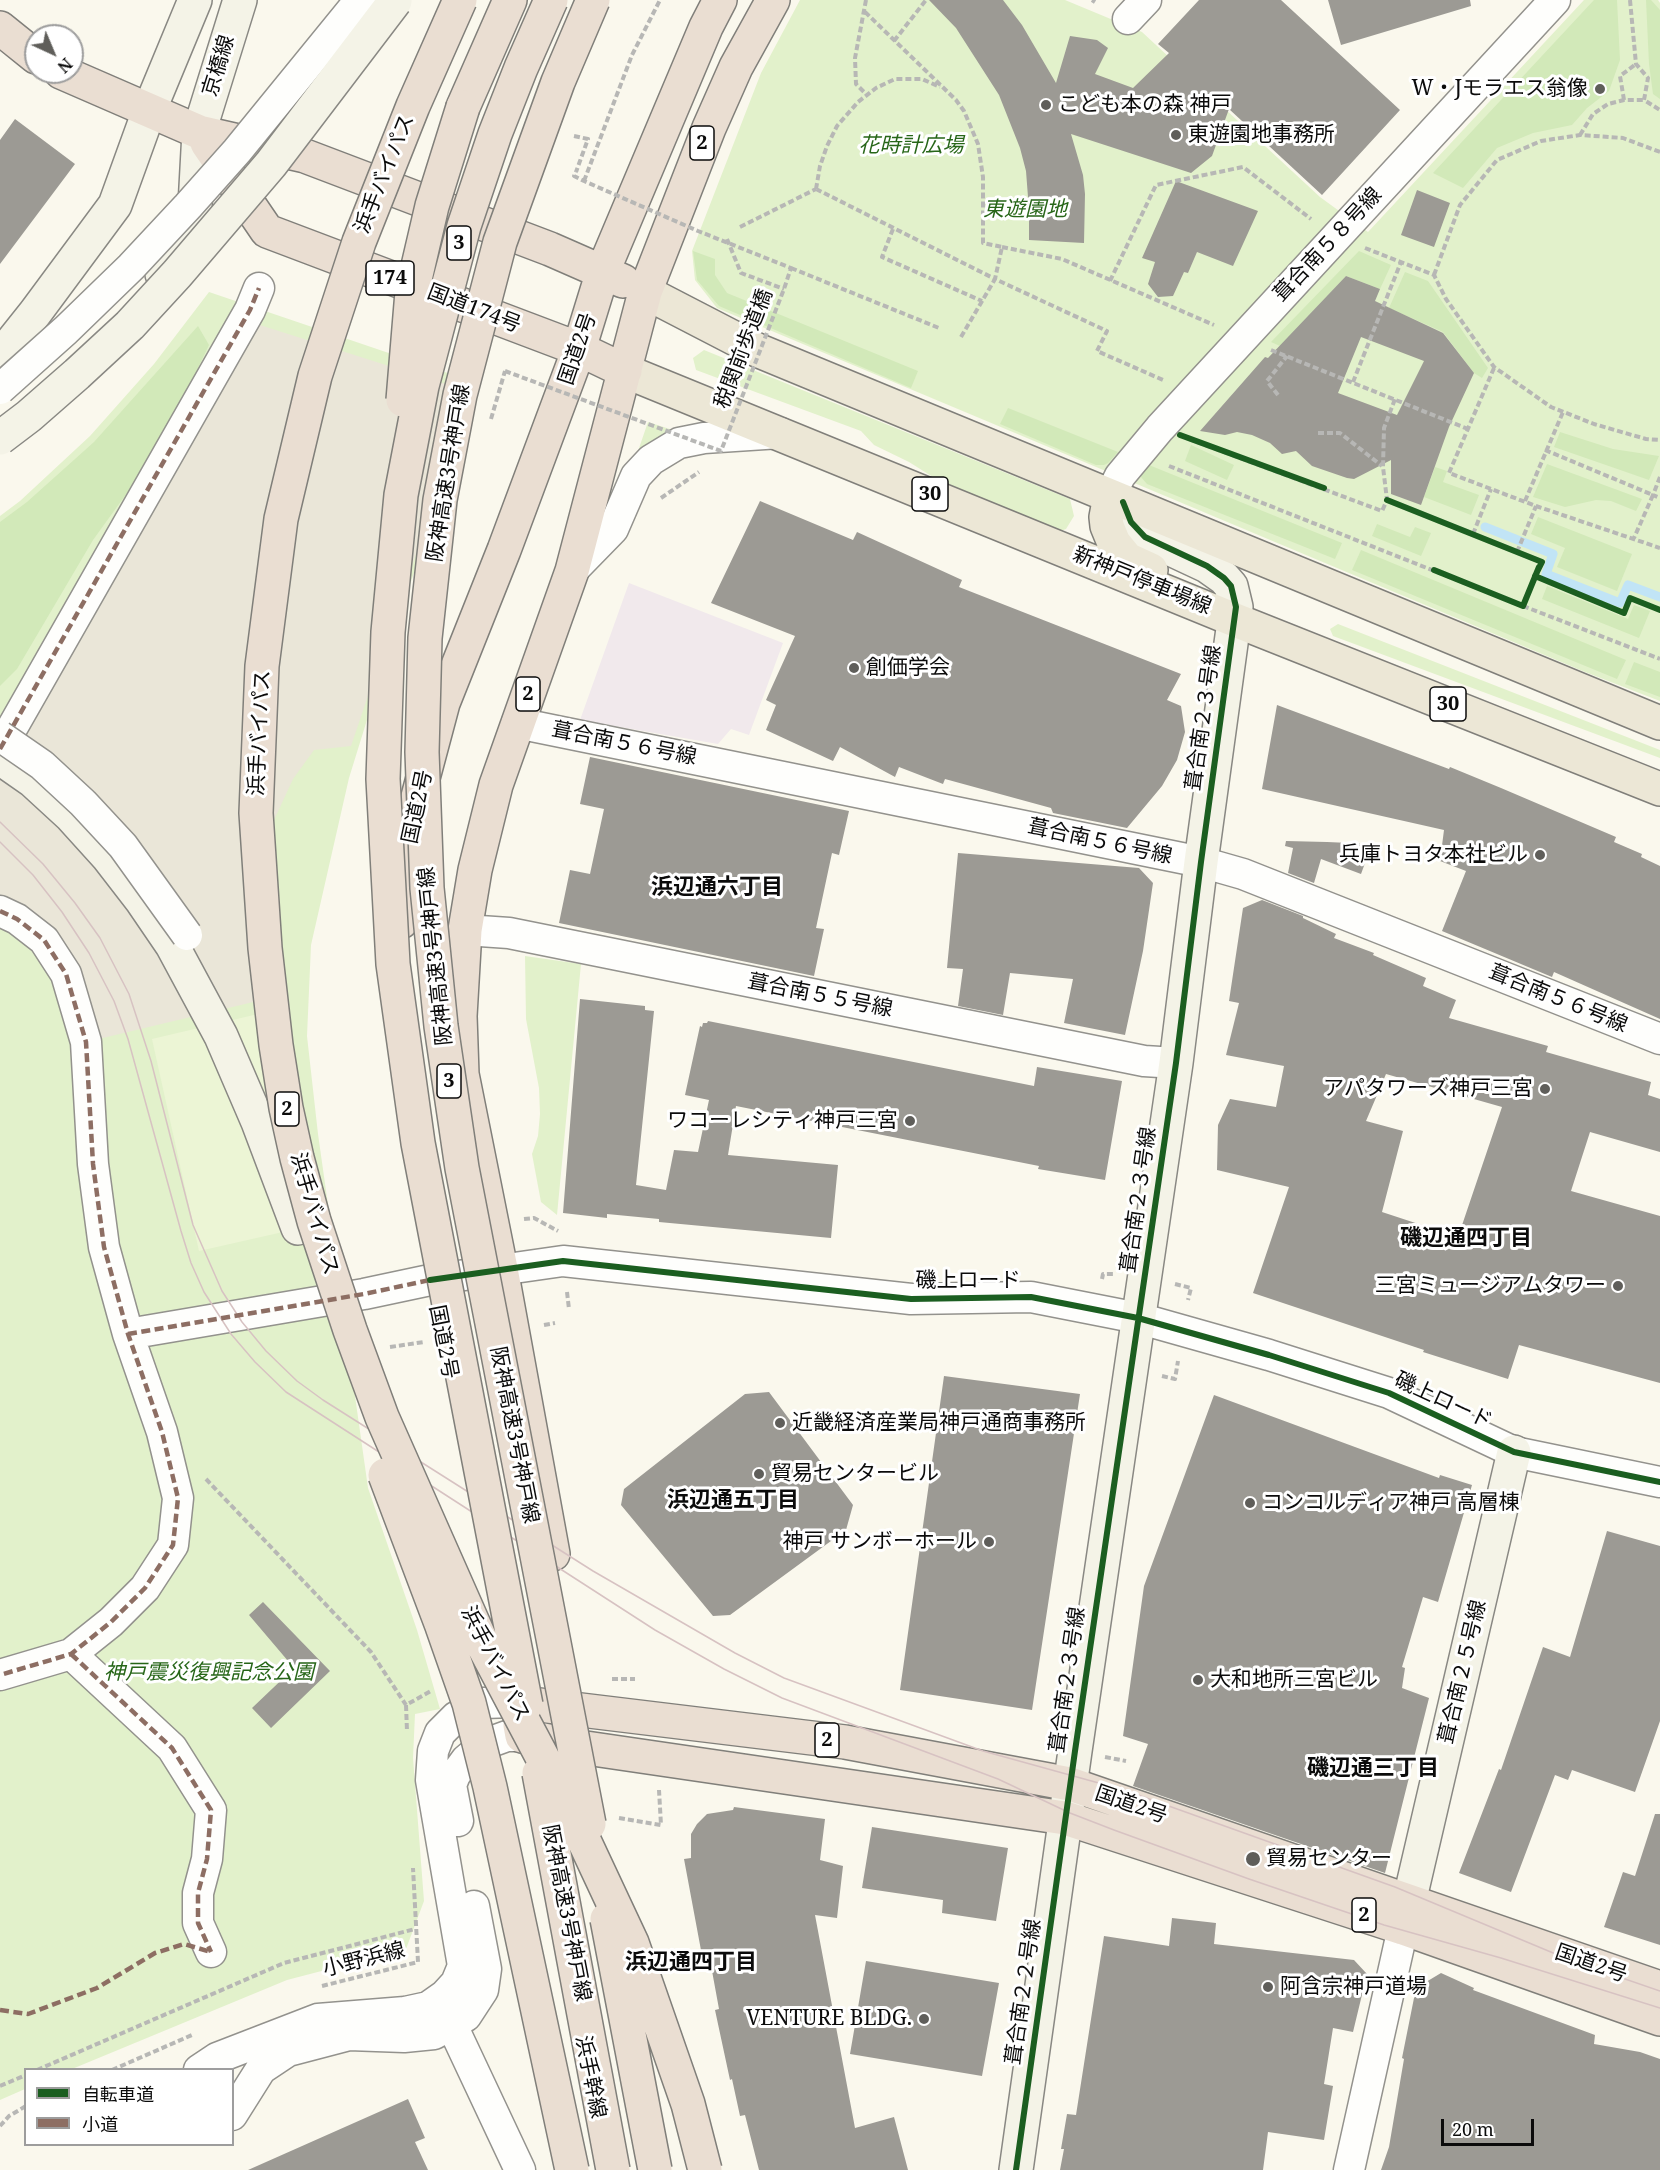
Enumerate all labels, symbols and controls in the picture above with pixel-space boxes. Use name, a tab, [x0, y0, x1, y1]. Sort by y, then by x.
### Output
north arrow	[24, 24, 84, 84]
street label: 京橋線	[198, 32, 240, 100]
text: N	[53, 53, 77, 78]
place label: W・Jモラエス翁像	[1412, 76, 1588, 102]
marker: W・Jモラエス翁像	[1593, 82, 1607, 96]
place label: こども本の森 神戸	[1058, 92, 1231, 118]
marker: こども本の森 神戸	[1039, 98, 1053, 112]
street label: 浜手バイパス	[350, 111, 420, 237]
place label: 東遊園地事務所	[1188, 122, 1335, 148]
road number: 2	[690, 126, 714, 160]
marker: 東遊園地事務所	[1169, 128, 1183, 142]
park label: 花時計広場	[859, 133, 963, 159]
street label: 葺合南５８号線	[1269, 183, 1387, 307]
park label: 東遊園地	[983, 197, 1067, 223]
road number: 3	[447, 226, 471, 260]
road number: 174	[366, 261, 414, 295]
street label: 国道174号	[424, 280, 524, 338]
street label: 税関前歩道橋	[710, 286, 778, 412]
street label: 国道2号	[554, 310, 602, 388]
street label: 阪神高速3号神戸線	[422, 382, 476, 564]
road number: 30	[912, 477, 948, 511]
street label: 新神戸停車場線	[1069, 542, 1215, 620]
street label: 葺合南２３号線	[1181, 643, 1227, 793]
place label: 創価学会	[866, 655, 950, 681]
marker: 創価学会	[847, 661, 861, 675]
street label: 浜手バイパス	[244, 669, 276, 797]
road number: 2	[516, 677, 540, 711]
road number: 30	[1430, 687, 1466, 721]
street label: 葺合南５６号線	[549, 718, 699, 770]
street label: 国道2号	[398, 768, 438, 846]
street label: 葺合南５６号線	[1025, 814, 1175, 870]
place label: 兵庫トヨタ本社ビル	[1339, 842, 1528, 868]
marker: 兵庫トヨタ本社ビル	[1533, 848, 1547, 862]
street label: 阪神高速3号神戸線	[414, 865, 458, 1047]
district label: 浜辺通六丁目	[651, 875, 783, 901]
street label: 葺合南５６号線	[1485, 960, 1631, 1038]
street label: 葺合南５５号線	[745, 970, 895, 1022]
road number: 3	[437, 1064, 461, 1098]
place label: アパタワーズ神戸三宮	[1323, 1076, 1533, 1102]
marker: アパタワーズ神戸三宮	[1538, 1082, 1552, 1096]
road number: 2	[275, 1092, 299, 1126]
place label: ワコーレシティ神戸三宮	[667, 1108, 898, 1134]
marker: ワコーレシティ神戸三宮	[903, 1114, 917, 1128]
street label: 葺合南２３号線	[1116, 1125, 1162, 1275]
street label: 浜手バイパス	[285, 1150, 343, 1278]
district label: 磯辺通四丁目	[1400, 1226, 1532, 1252]
street label: 磯上ロード	[916, 1268, 1020, 1294]
place label: 三宮ミュージアムタワー	[1375, 1273, 1606, 1299]
marker: 三宮ミュージアムタワー	[1611, 1279, 1625, 1293]
street label: 国道2号	[424, 1303, 462, 1381]
street label: 阪神高速3号神戸線	[484, 1344, 544, 1526]
street label: 磯上ロード	[1390, 1367, 1496, 1435]
place label: 近畿経済産業局神戸通商事務所	[792, 1410, 1086, 1436]
marker: 近畿経済産業局神戸通商事務所	[773, 1416, 787, 1430]
place label: 貿易センタービル	[771, 1461, 939, 1487]
marker: 貿易センタービル	[752, 1467, 766, 1481]
district label: 浜辺通五丁目	[667, 1488, 799, 1514]
place label: コンコルディア神戸 高層棟	[1262, 1490, 1519, 1516]
marker: コンコルディア神戸 高層棟	[1243, 1496, 1257, 1510]
place label: 神戸 サンボーホール	[783, 1529, 977, 1555]
marker: 神戸 サンボーホール	[982, 1535, 996, 1549]
street label: 葺合南２５号線	[1434, 1598, 1492, 1746]
street label: 浜手バイパス	[455, 1602, 535, 1726]
street label: 葺合南２３号線	[1045, 1605, 1091, 1755]
park label: 神戸震災復興記念公園	[104, 1660, 314, 1686]
place label: 大和地所三宮ビル	[1210, 1667, 1378, 1693]
marker: 大和地所三宮ビル	[1191, 1673, 1205, 1687]
road number: 2	[815, 1723, 839, 1757]
district label: 磯辺通三丁目	[1307, 1756, 1439, 1782]
street label: 国道2号	[1092, 1781, 1170, 1829]
street label: 阪神高速3号神戸線	[536, 1822, 596, 2004]
place label: 貿易センター	[1266, 1846, 1392, 1872]
marker: 貿易センター	[1244, 1850, 1262, 1868]
road number: 2	[1352, 1898, 1376, 1932]
street label: 葺合南２２号線	[1001, 1917, 1047, 2067]
street label: 小野浜線	[320, 1938, 408, 1982]
street label: 国道2号	[1552, 1940, 1630, 1988]
district label: 浜辺通四丁目	[625, 1950, 757, 1976]
place label: 阿含宗神戸道場	[1280, 1974, 1427, 2000]
marker: 阿含宗神戸道場	[1261, 1980, 1275, 1994]
place label: VENTURE BLDG.	[746, 2006, 912, 2032]
marker: VENTURE BLDG.	[917, 2012, 931, 2026]
street label: 浜手幹線	[570, 2033, 610, 2121]
legend	[24, 2068, 234, 2146]
text: 自転車道	[82, 2082, 154, 2106]
scale bar	[1444, 2107, 1537, 2145]
text: 小道	[82, 2112, 118, 2136]
text: 20 m	[1452, 2117, 1494, 2141]

